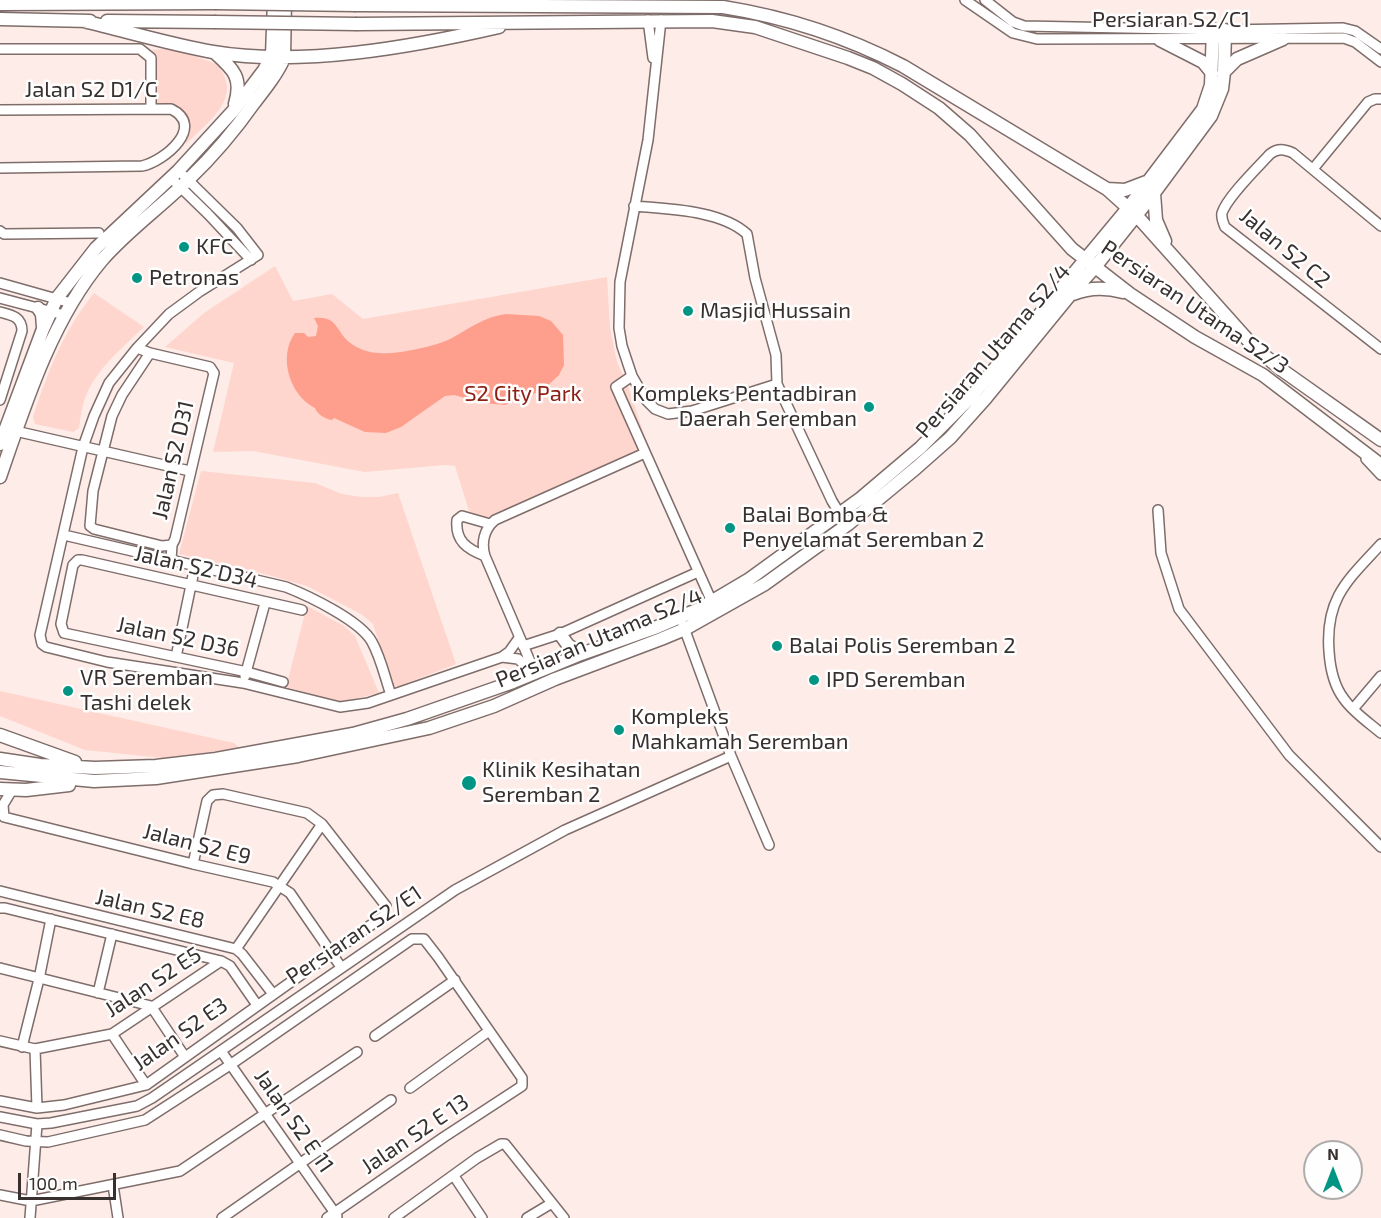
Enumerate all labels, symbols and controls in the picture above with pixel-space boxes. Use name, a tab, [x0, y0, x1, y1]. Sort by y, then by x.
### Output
street label: Persiaran S2/C1	[1092, 7, 1250, 33]
street label: Jalan S2 D1/C	[25, 77, 157, 103]
street label: Jalan S2 C2	[1234, 202, 1336, 294]
place label: KFC	[196, 234, 233, 260]
street label: Persiaran Utama S2/3	[1096, 234, 1294, 380]
marker: KFC	[177, 240, 191, 254]
street label: Persiaran Utama S2/4	[910, 259, 1076, 443]
place label: Petronas	[149, 265, 239, 291]
marker: Petronas	[130, 271, 144, 285]
place label: Masjid Hussain	[700, 298, 851, 324]
marker: Masjid Hussain	[681, 304, 695, 318]
park label: S2 City Park	[464, 381, 582, 407]
place label: Kompleks Pentadbiran Daerah Seremban	[632, 381, 857, 433]
street label: Jalan S2 D31	[147, 398, 199, 522]
marker: Kompleks Pentadbiran Daerah Seremban	[862, 400, 876, 414]
place label: Balai Bomba & Penyelamat Seremban 2	[742, 502, 984, 554]
marker: Balai Bomba & Penyelamat Seremban 2	[723, 521, 737, 535]
street label: Jalan S2 D34	[132, 540, 260, 594]
street label: Persiaran Utama S2/4	[492, 583, 706, 693]
street label: Jalan S2 D36	[114, 611, 242, 663]
place label: Balai Polis Seremban 2	[789, 633, 1016, 659]
marker: Balai Polis Seremban 2	[770, 639, 784, 653]
place label: VR Seremban Tashi delek	[80, 665, 213, 716]
place label: IPD Seremban	[826, 667, 965, 693]
marker: IPD Seremban	[807, 673, 821, 687]
marker: VR Seremban Tashi delek	[61, 684, 75, 698]
place label: Kompleks Mahkamah Seremban	[631, 704, 849, 756]
marker: Kompleks Mahkamah Seremban	[612, 723, 626, 737]
place label: Klinik Kesihatan Seremban 2	[482, 757, 641, 808]
marker: Klinik Kesihatan Seremban 2	[460, 774, 478, 792]
street label: Jalan S2 E9	[140, 818, 254, 870]
street label: Persiaran S2/E1	[281, 880, 427, 990]
street label: Jalan S2 E8	[93, 884, 207, 934]
street label: Jalan S2 E5	[100, 941, 206, 1023]
street label: Jalan S2 E3	[127, 992, 233, 1076]
street label: Jalan S2 E 11	[249, 1064, 339, 1178]
street label: Jalan S2 E 13	[356, 1088, 474, 1180]
north arrow	[1303, 1140, 1363, 1200]
text: N	[1327, 1144, 1339, 1163]
scale bar	[21, 1161, 118, 1199]
text: 100 m	[29, 1172, 78, 1194]

